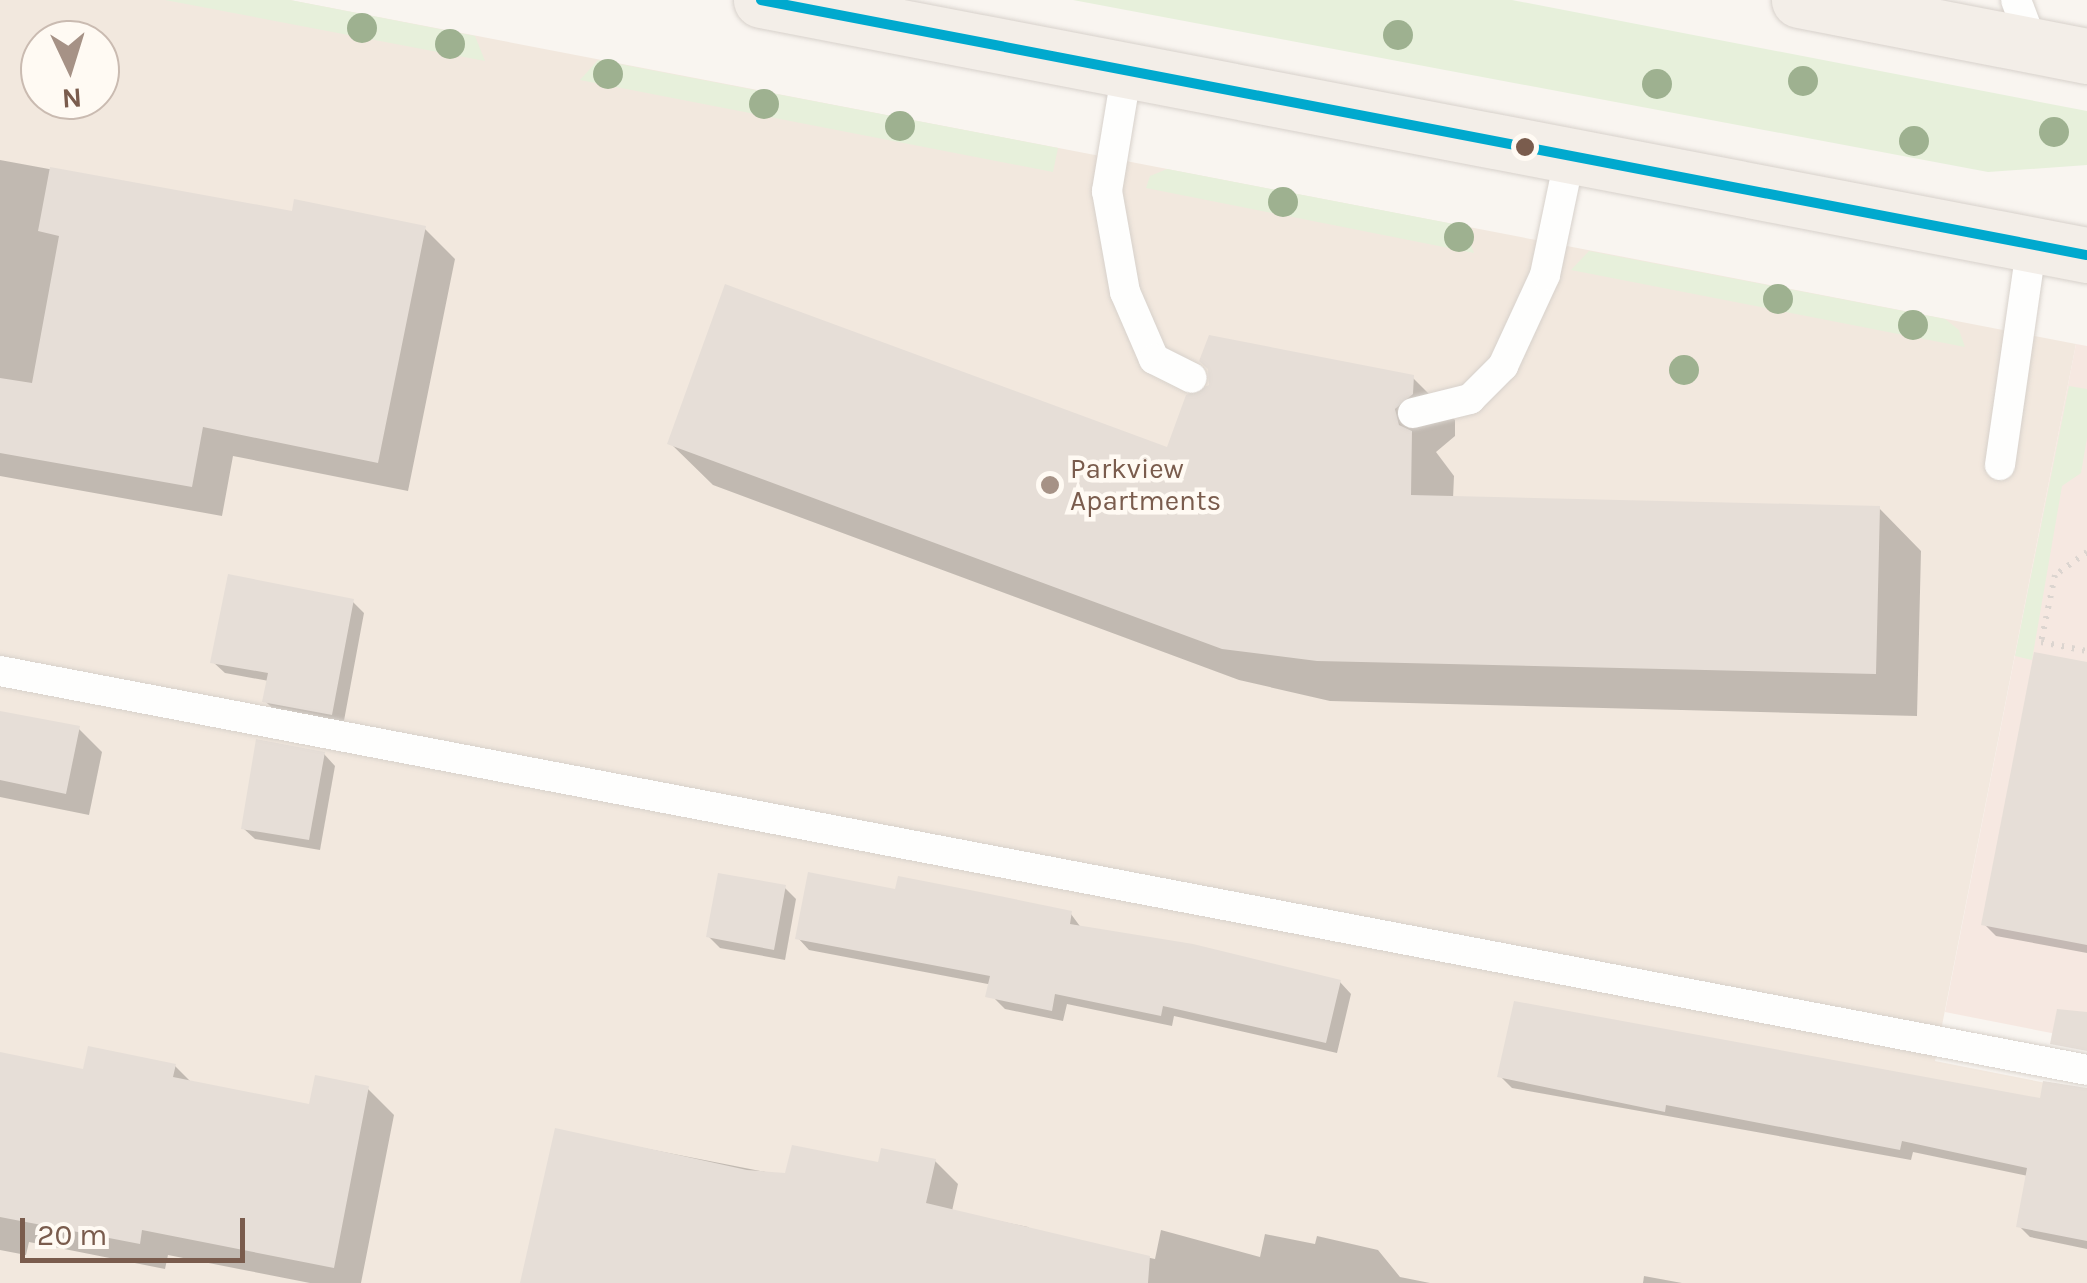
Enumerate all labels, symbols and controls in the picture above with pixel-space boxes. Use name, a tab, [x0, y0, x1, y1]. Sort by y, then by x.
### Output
north arrow	[20, 20, 120, 120]
text: N	[61, 81, 83, 116]
unlabelled marker	[1515, 137, 1535, 157]
place label: Parkview Apartments	[1070, 452, 1221, 518]
marker: Parkview Apartments	[1039, 474, 1061, 496]
scale bar	[25, 1198, 250, 1260]
text: 20 m	[37, 1217, 107, 1253]

